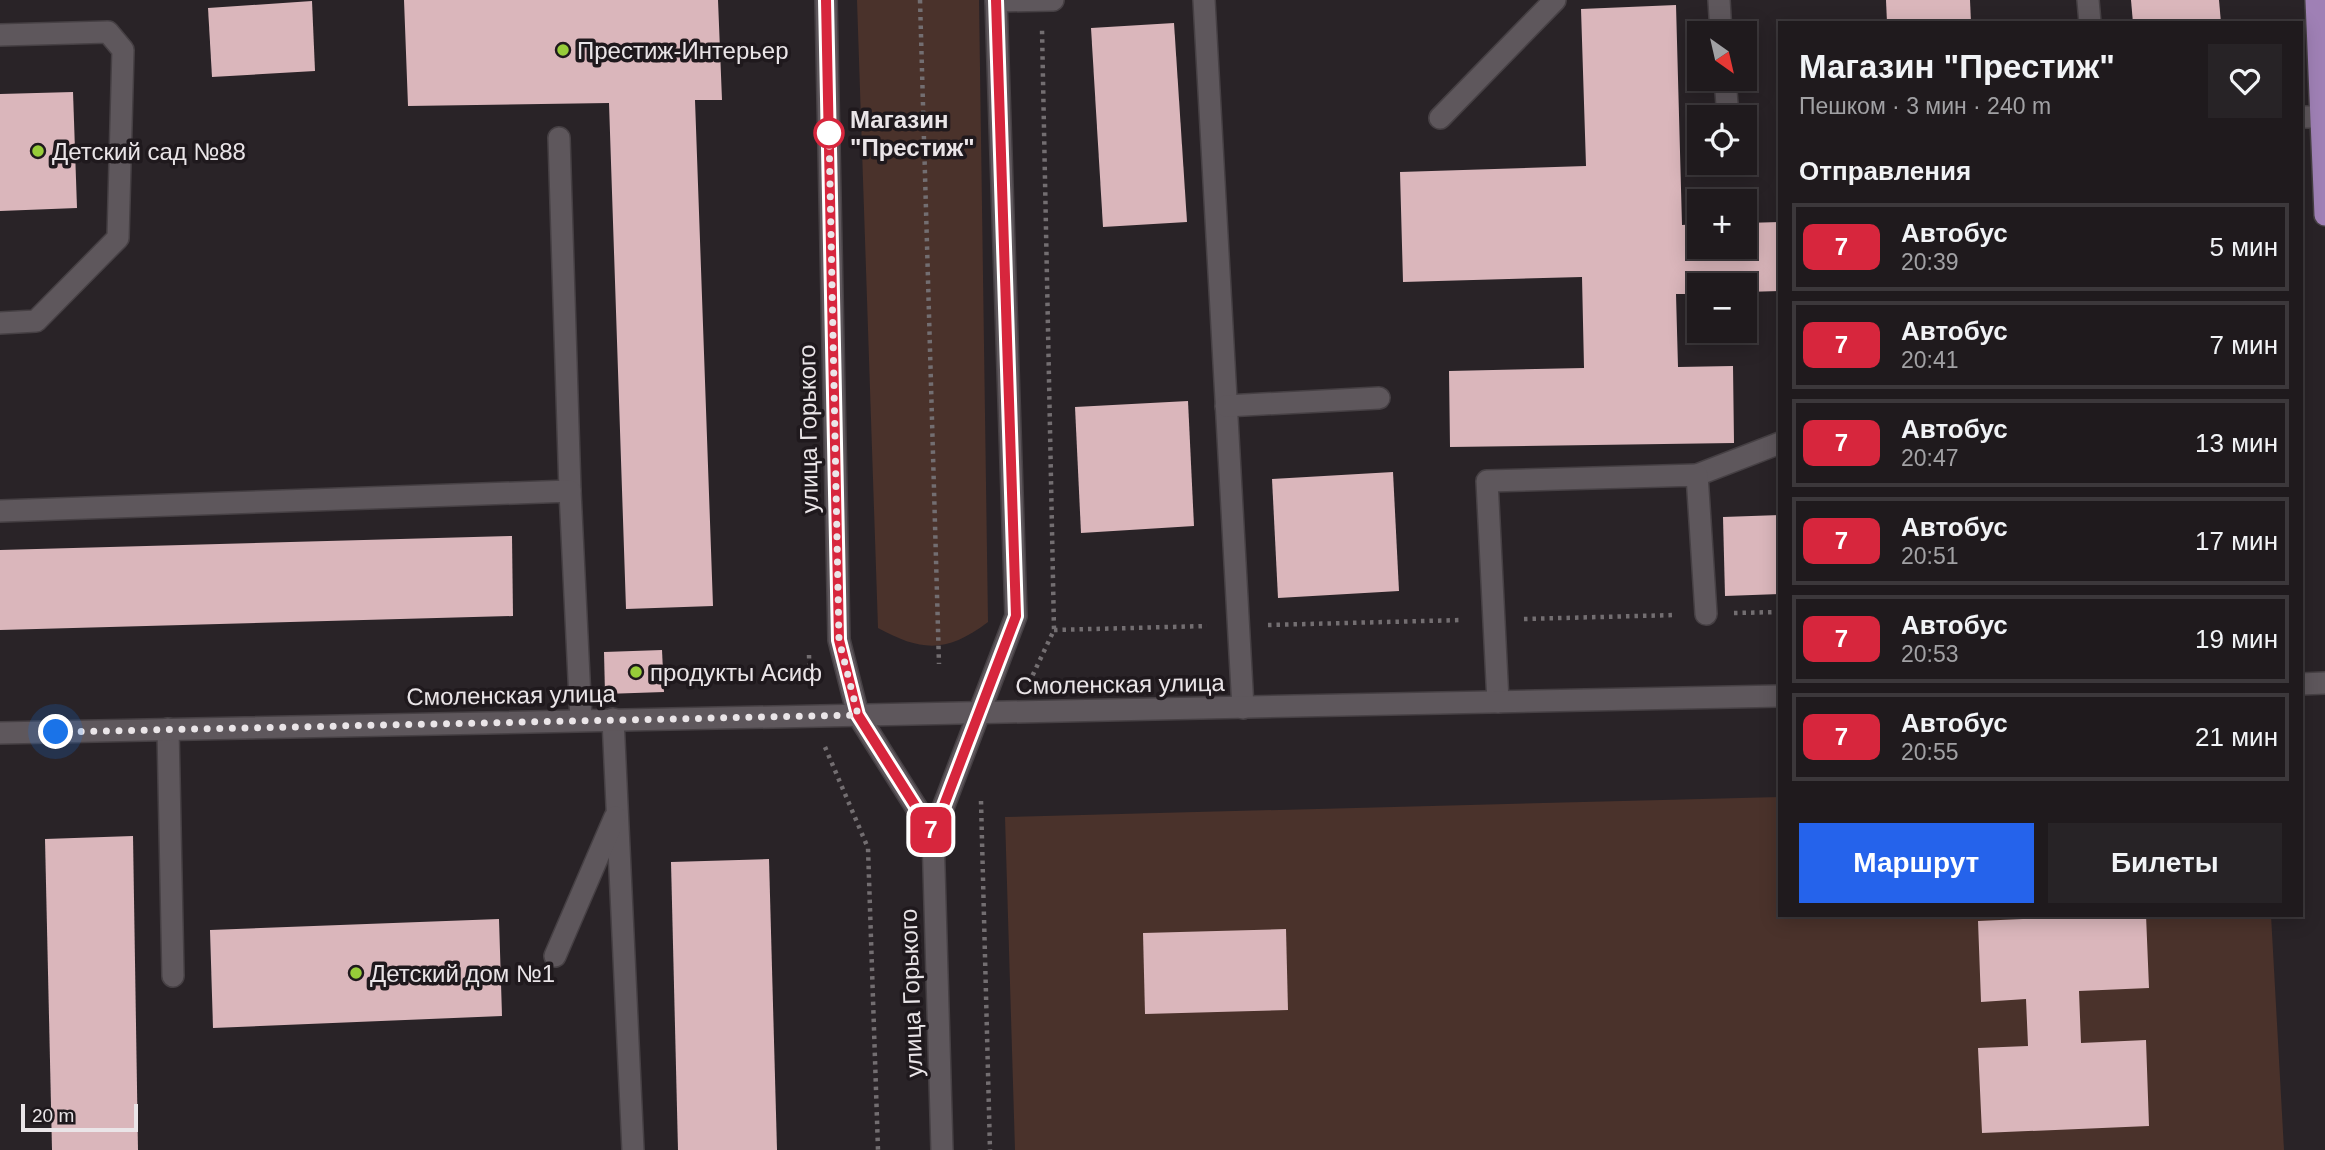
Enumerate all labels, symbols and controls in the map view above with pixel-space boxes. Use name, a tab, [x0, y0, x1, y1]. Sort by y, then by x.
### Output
north arrow	[1687, 21, 1757, 91]
map controls	[1687, 21, 1757, 343]
place label: Престиж-Интерьер	[577, 37, 789, 64]
marker: Престиж-Интерьер	[555, 42, 571, 58]
button: heart	[2208, 44, 2282, 118]
text: Магазин "Престиж"	[1799, 48, 2115, 85]
text: Пешком · 3 мин · 240 m	[1799, 93, 2051, 119]
button: locate	[1687, 105, 1757, 175]
place label: Магазин "Престиж"	[850, 106, 975, 161]
marker: Магазин "Престиж"	[814, 118, 844, 148]
place label: Детский сад №88	[52, 138, 246, 165]
marker: Детский сад №88	[30, 143, 46, 159]
text: Отправления	[1799, 156, 1971, 186]
button: +	[1687, 189, 1757, 259]
text: Автобус	[1901, 218, 2008, 248]
text: 5 мин	[2210, 232, 2278, 262]
text: 7	[1835, 233, 1848, 260]
text: 20:39	[1901, 249, 1959, 275]
button: −	[1687, 273, 1757, 343]
text: Автобус	[1901, 316, 2008, 346]
text: 7 мин	[2210, 330, 2278, 360]
text: 7	[1835, 331, 1848, 358]
street label: улица Горького	[793, 344, 823, 514]
text: 20:41	[1901, 347, 1959, 373]
text: Автобус	[1901, 414, 2008, 444]
text: 13 мин	[2195, 428, 2278, 458]
text: 7	[1835, 429, 1848, 456]
text: 20:47	[1901, 445, 1959, 471]
text: Автобус	[1901, 512, 2008, 542]
text: 17 мин	[2195, 526, 2278, 556]
text: 7	[1835, 527, 1848, 554]
text: 20:51	[1901, 543, 1959, 569]
text: Автобус	[1901, 610, 2008, 640]
text: 19 мин	[2195, 624, 2278, 654]
text: 7	[1835, 625, 1848, 652]
text: 20:53	[1901, 641, 1959, 667]
place label: продукты Асиф	[650, 659, 822, 686]
marker: продукты Асиф	[628, 664, 644, 680]
street label: Смоленская улица	[1015, 669, 1226, 699]
street label: Смоленская улица	[406, 680, 617, 710]
text: Автобус	[1901, 708, 2008, 738]
your location	[38, 714, 73, 749]
text: 21 мин	[2195, 722, 2278, 752]
text: 7	[1835, 723, 1848, 750]
text: 20:55	[1901, 739, 1959, 765]
line badge: 7	[908, 807, 954, 853]
text: 7	[924, 816, 938, 843]
button: Маршрут	[1799, 823, 2034, 903]
button: Билеты	[2048, 823, 2282, 903]
street label: улица Горького	[895, 908, 927, 1078]
place label: Детский дом №1	[370, 960, 555, 987]
marker: Детский дом №1	[348, 965, 364, 981]
scale bar	[21, 1101, 138, 1133]
text: 20 m	[32, 1105, 74, 1126]

